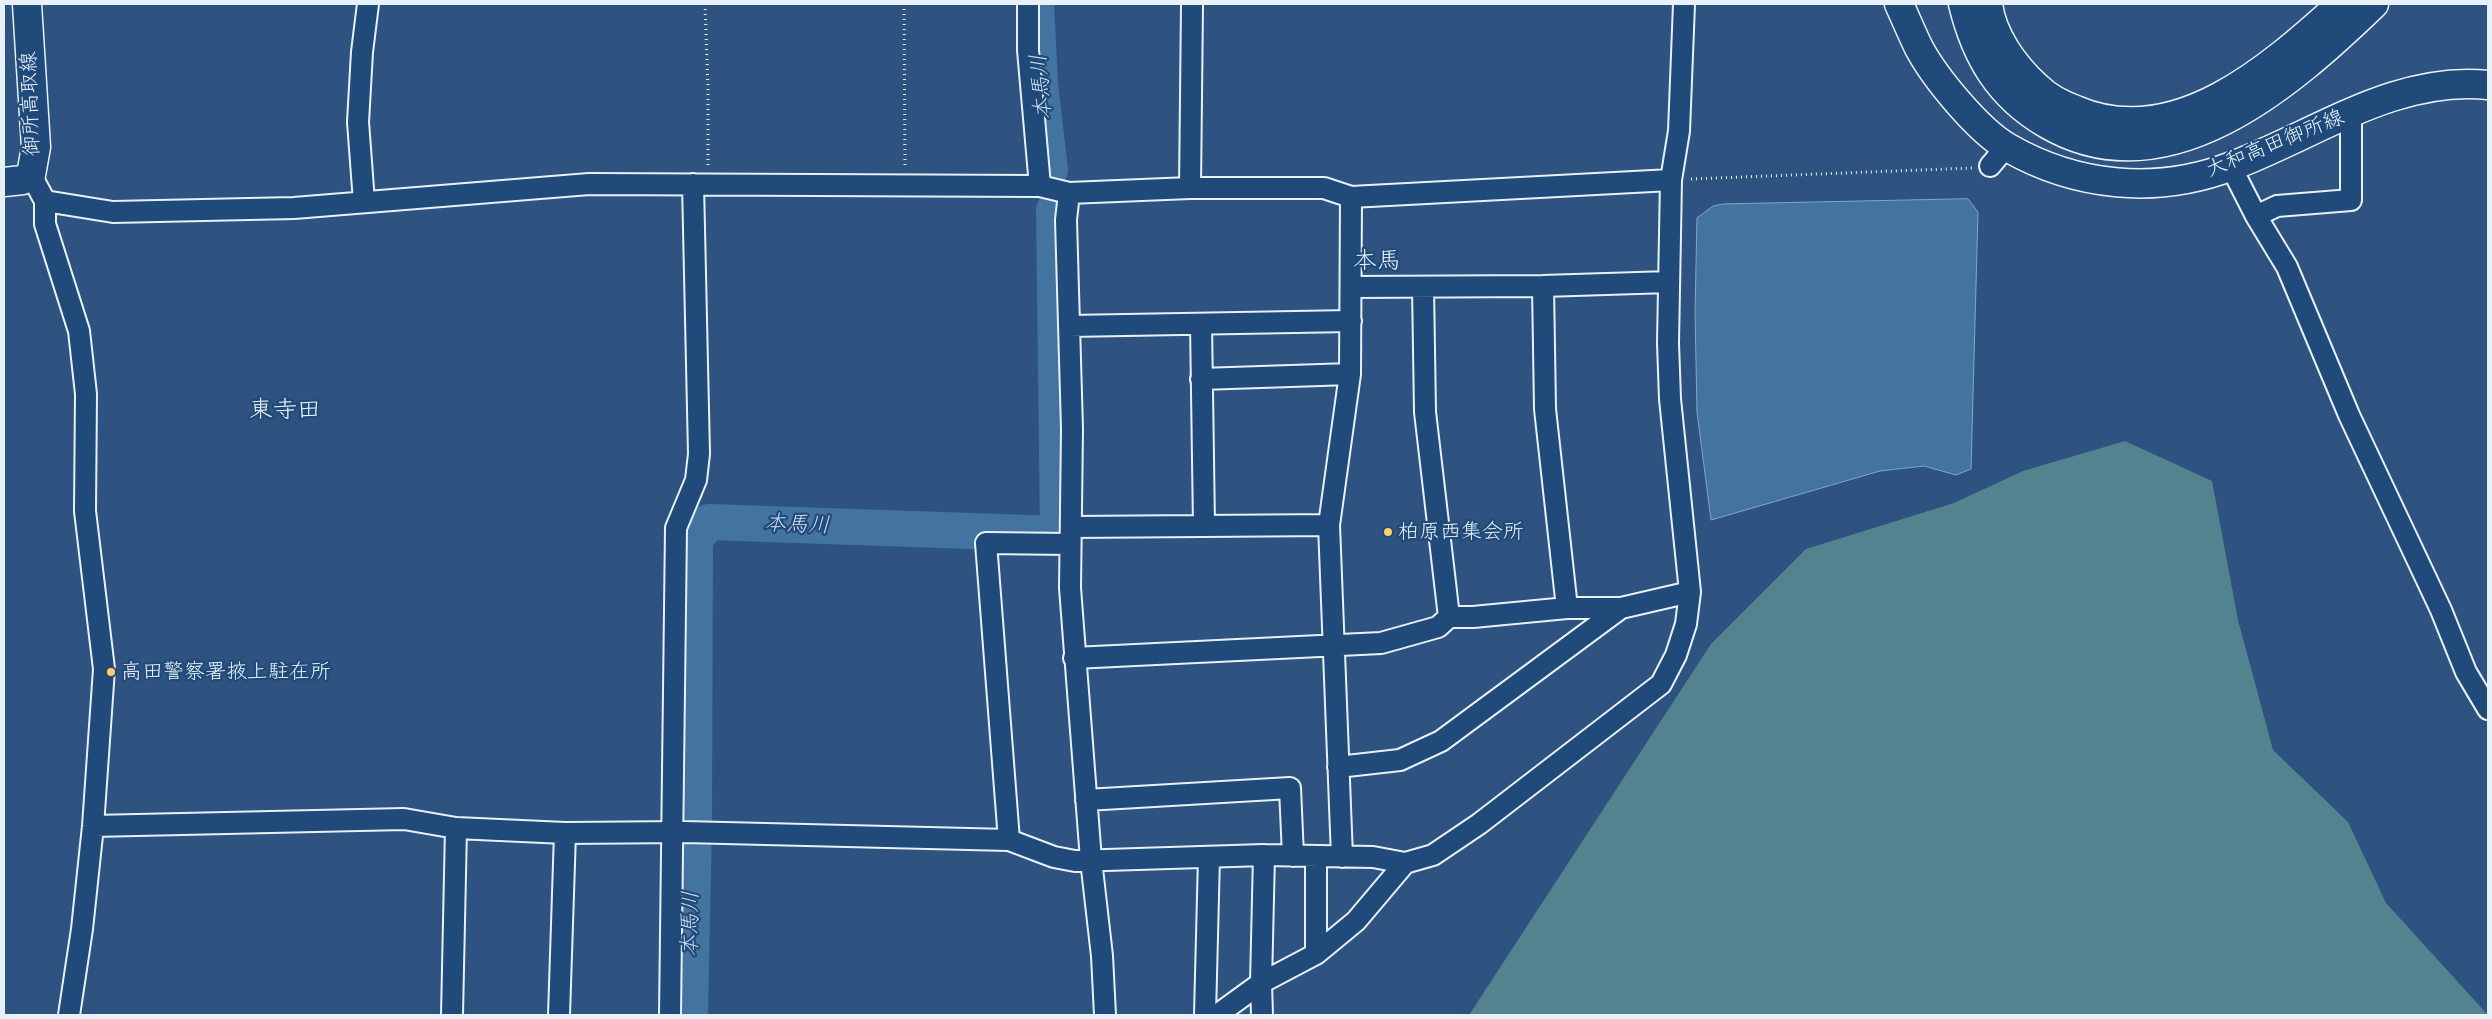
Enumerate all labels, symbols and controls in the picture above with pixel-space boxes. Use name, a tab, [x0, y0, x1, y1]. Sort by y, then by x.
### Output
street label: 御所高取線	[17, 51, 45, 157]
water label: 本馬川	[1026, 53, 1058, 121]
street label: 大和高田御所線	[2202, 105, 2348, 183]
district label: 本馬	[1353, 248, 1401, 276]
district label: 東寺田	[249, 397, 321, 425]
water label: 本馬川	[764, 511, 830, 539]
place label: 柏原西集会所	[1398, 519, 1524, 545]
marker: 柏原西集会所	[1382, 526, 1394, 538]
place label: 高田警察署掖上駐在所	[121, 659, 331, 685]
marker: 高田警察署掖上駐在所	[105, 666, 117, 678]
water label: 本馬川	[677, 891, 705, 957]

